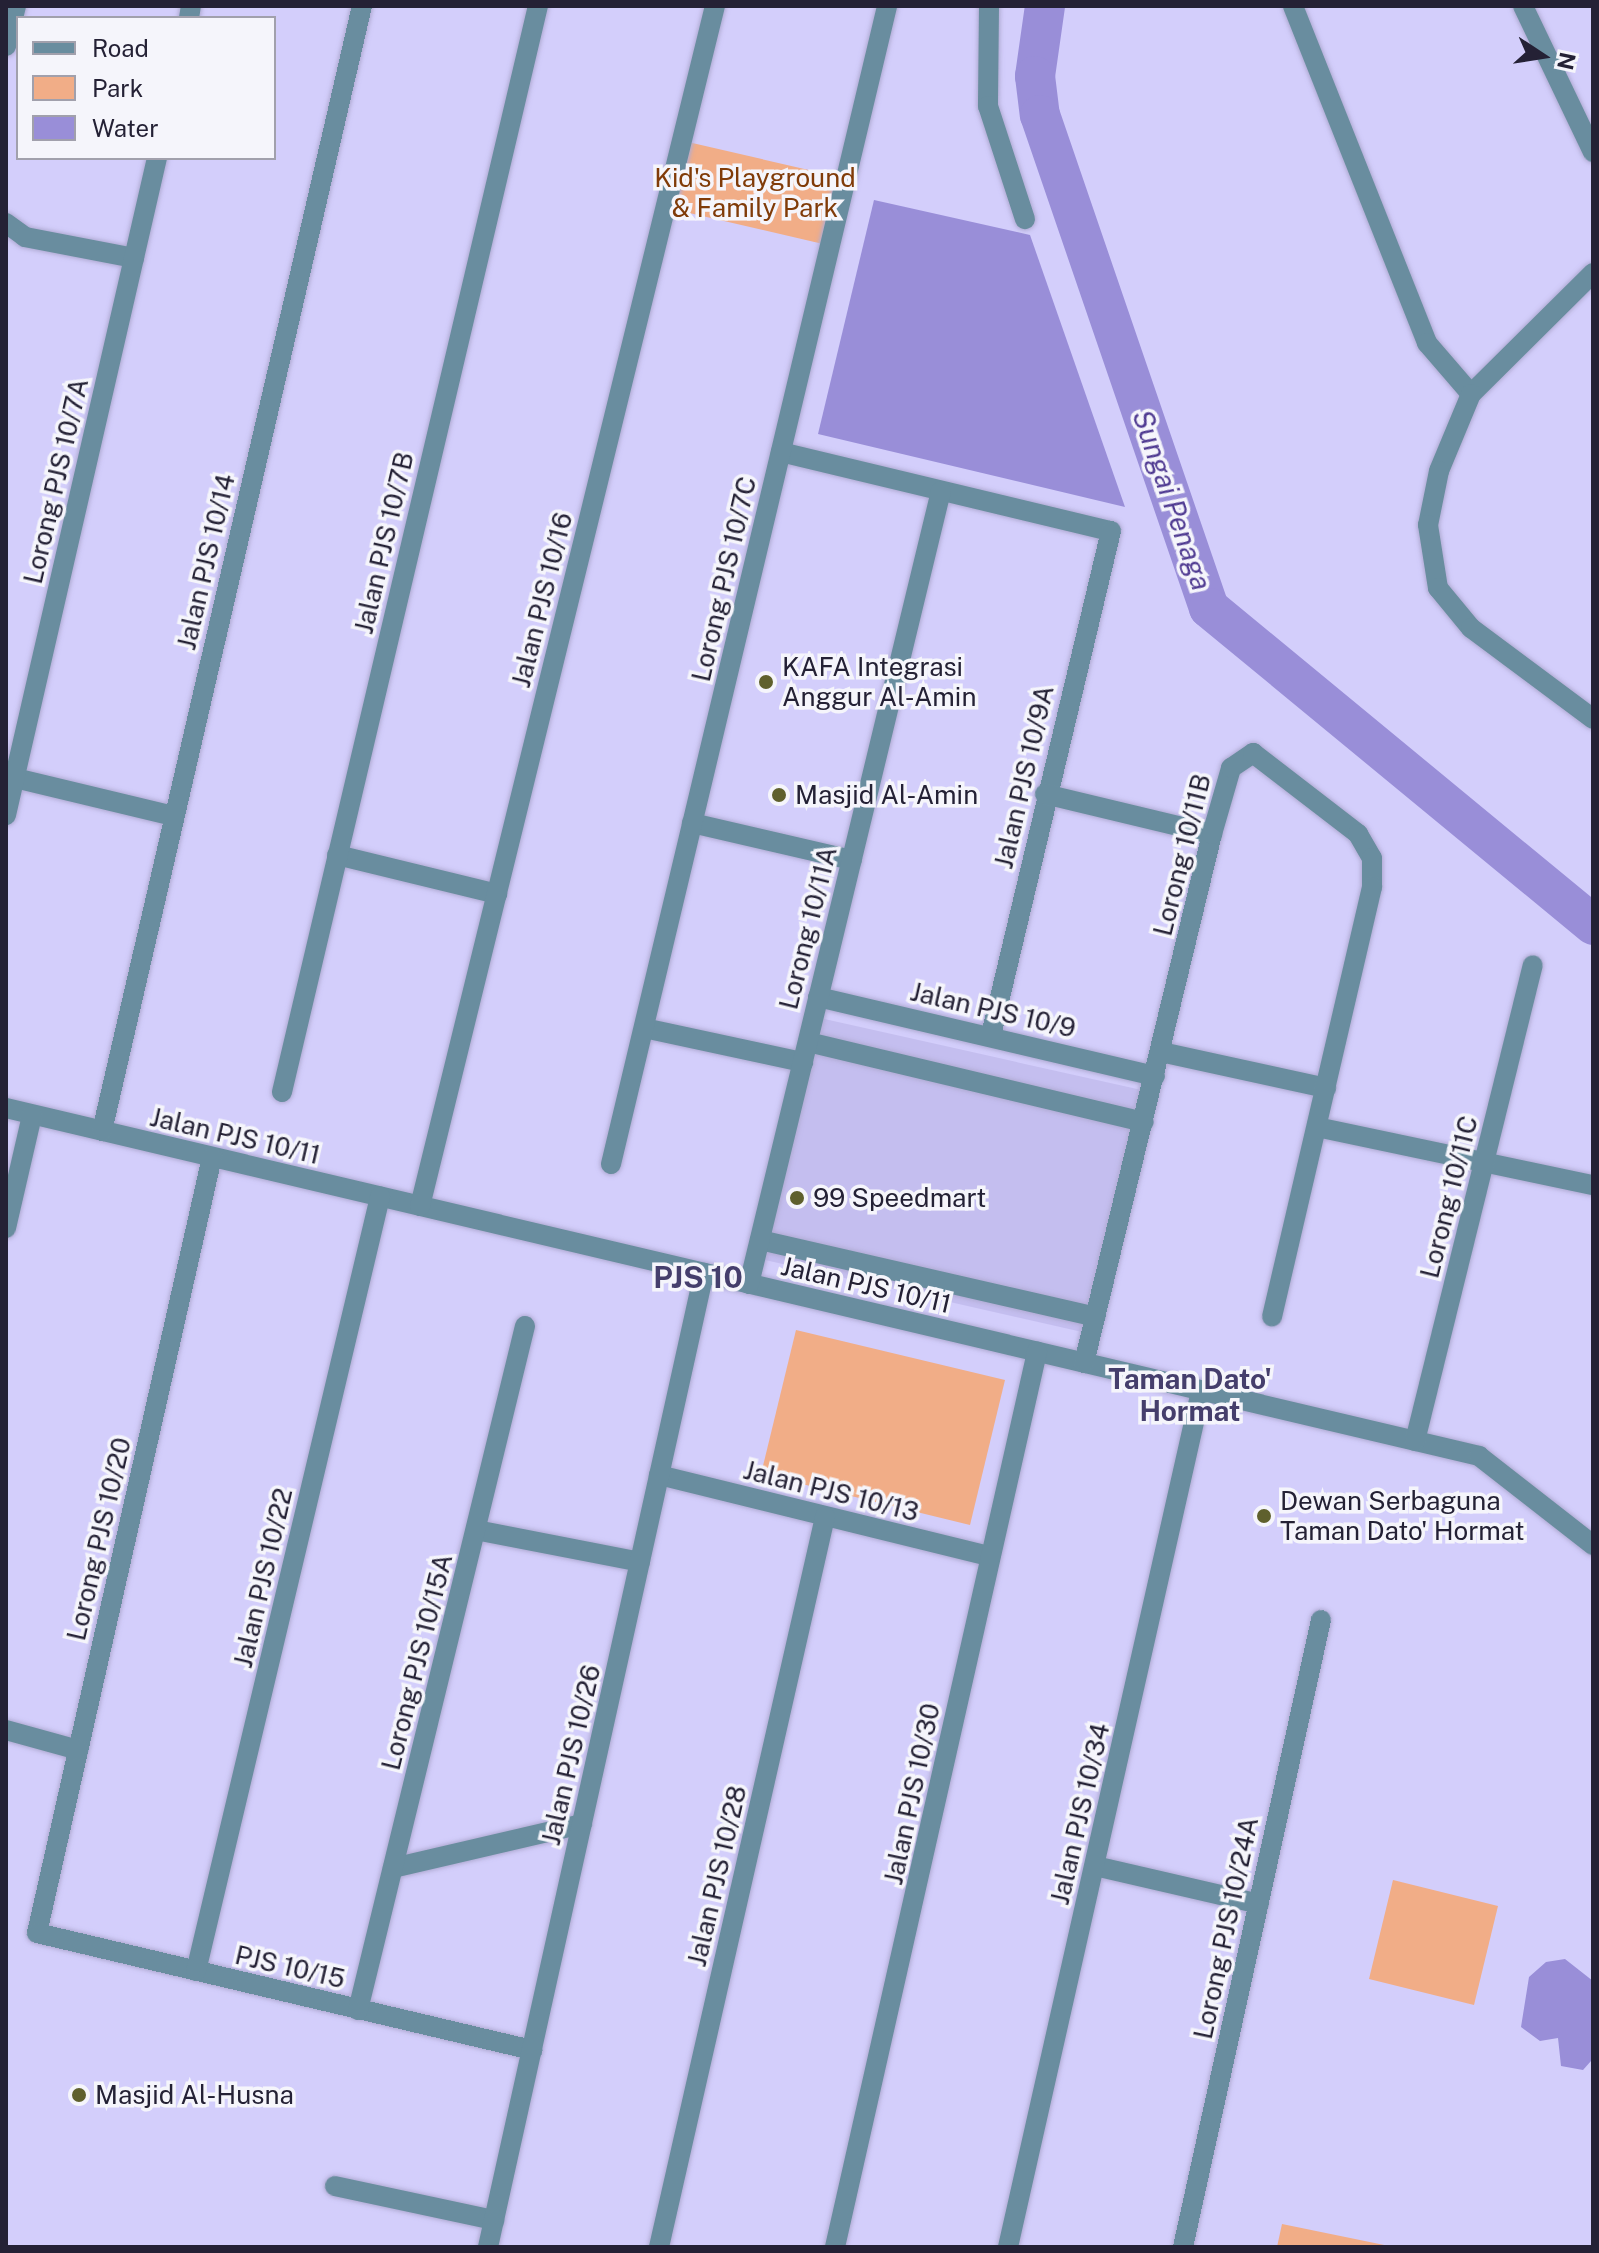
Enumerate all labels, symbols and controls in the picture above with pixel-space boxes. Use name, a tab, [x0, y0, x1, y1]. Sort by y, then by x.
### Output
legend	[16, 16, 276, 160]
north arrow	[1503, 16, 1583, 96]
text: Road	[92, 34, 149, 62]
text: N	[1552, 50, 1581, 72]
text: Park	[92, 74, 143, 102]
text: Water	[92, 114, 159, 142]
park label: Kid's Playground & Family Park	[654, 162, 856, 224]
street label: Lorong PJS 10/7A	[17, 375, 95, 587]
water label: Sungai Penaga	[1125, 405, 1219, 595]
street label: Jalan PJS 10/7B	[348, 449, 420, 637]
street label: Jalan PJS 10/14	[171, 471, 241, 653]
street label: Lorong PJS 10/7C	[685, 473, 763, 685]
street label: Jalan PJS 10/16	[505, 509, 579, 691]
place label: KAFA Integrasi Anggur Al-Amin	[782, 651, 976, 712]
marker: KAFA Integrasi Anggur Al-Amin	[757, 673, 775, 691]
street label: Jalan PJS 10/9A	[988, 682, 1060, 872]
street label: Lorong 10/11B	[1147, 771, 1217, 939]
place label: Masjid Al-Amin	[795, 779, 978, 811]
marker: Masjid Al-Amin	[770, 786, 788, 804]
street label: Lorong 10/11A	[773, 843, 843, 1013]
street label: Jalan PJS 10/9	[907, 976, 1079, 1044]
street label: Jalan PJS 10/11	[147, 1101, 323, 1171]
street label: Lorong 10/11C	[1414, 1113, 1484, 1281]
place label: 99 Speedmart	[813, 1182, 986, 1214]
marker: 99 Speedmart	[788, 1189, 806, 1207]
street label: Jalan PJS 10/11	[778, 1250, 954, 1320]
district label: PJS 10	[653, 1259, 743, 1295]
district label: Taman Dato' Hormat	[1108, 1362, 1272, 1428]
street label: Lorong PJS 10/20	[60, 1434, 138, 1644]
street label: Jalan PJS 10/13	[740, 1454, 922, 1528]
street label: Jalan PJS 10/22	[227, 1485, 299, 1671]
place label: Dewan Serbaguna Taman Dato' Hormat	[1280, 1485, 1525, 1546]
marker: Dewan Serbaguna Taman Dato' Hormat	[1255, 1507, 1273, 1525]
street label: Lorong PJS 10/15A	[375, 1551, 459, 1773]
street label: Jalan PJS 10/26	[535, 1662, 607, 1848]
street label: Jalan PJS 10/30	[878, 1700, 946, 1888]
street label: Jalan PJS 10/34	[1044, 1720, 1116, 1908]
street label: Jalan PJS 10/28	[681, 1782, 753, 1970]
street label: Lorong PJS 10/24A	[1187, 1814, 1265, 2042]
street label: PJS 10/15	[232, 1939, 348, 1995]
place label: Masjid Al-Husna	[95, 2079, 294, 2111]
marker: Masjid Al-Husna	[70, 2086, 88, 2104]

